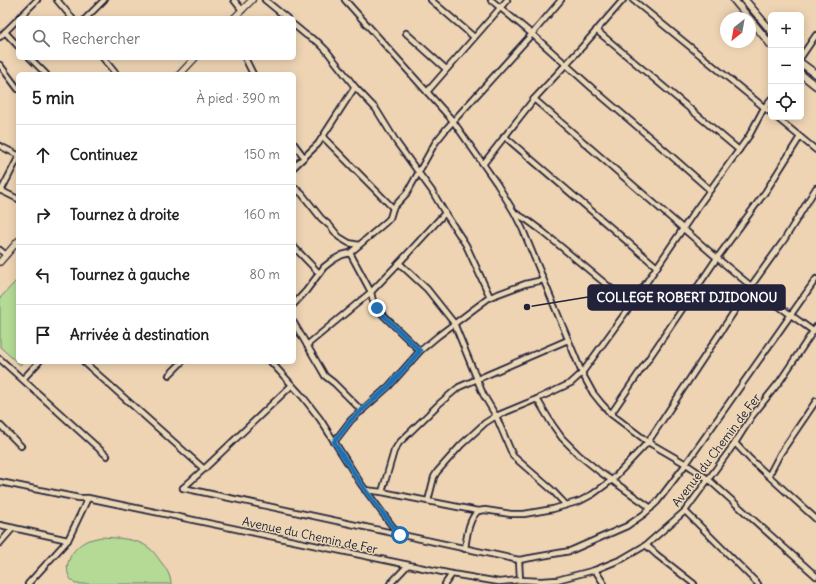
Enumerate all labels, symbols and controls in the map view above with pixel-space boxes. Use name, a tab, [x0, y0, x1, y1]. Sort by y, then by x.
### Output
north arrow	[720, 12, 756, 48]
map controls	[768, 12, 804, 120]
button: +	[768, 12, 804, 48]
search box	[16, 16, 296, 60]
icon: search	[30, 27, 52, 49]
text: Rechercher	[62, 29, 140, 48]
button: −	[768, 48, 804, 84]
button: locate	[768, 84, 804, 120]
text: 5 min	[32, 87, 74, 109]
text: À pied · 390 m	[197, 90, 280, 107]
icon: ahead	[32, 144, 54, 166]
text: Continuez	[70, 145, 138, 164]
text: 150 m	[244, 146, 280, 163]
icon: right	[32, 204, 54, 226]
text: Tournez à droite	[70, 205, 179, 224]
text: 160 m	[244, 206, 280, 223]
icon: left	[32, 264, 54, 286]
text: Tournez à gauche	[70, 265, 190, 284]
text: 80 m	[249, 266, 280, 283]
callout: COLLEGE ROBERT DJIDONOU	[588, 285, 785, 310]
text: COLLEGE ROBERT DJIDONOU	[597, 289, 777, 306]
route end	[368, 299, 386, 317]
icon: arrive	[32, 324, 54, 346]
text: Arrivée à destination	[70, 325, 209, 344]
street label: Avenue du Chemin de Fer	[668, 390, 764, 510]
street label: Avenue du Chemin de Fer	[241, 513, 379, 557]
route start	[391, 526, 409, 544]

